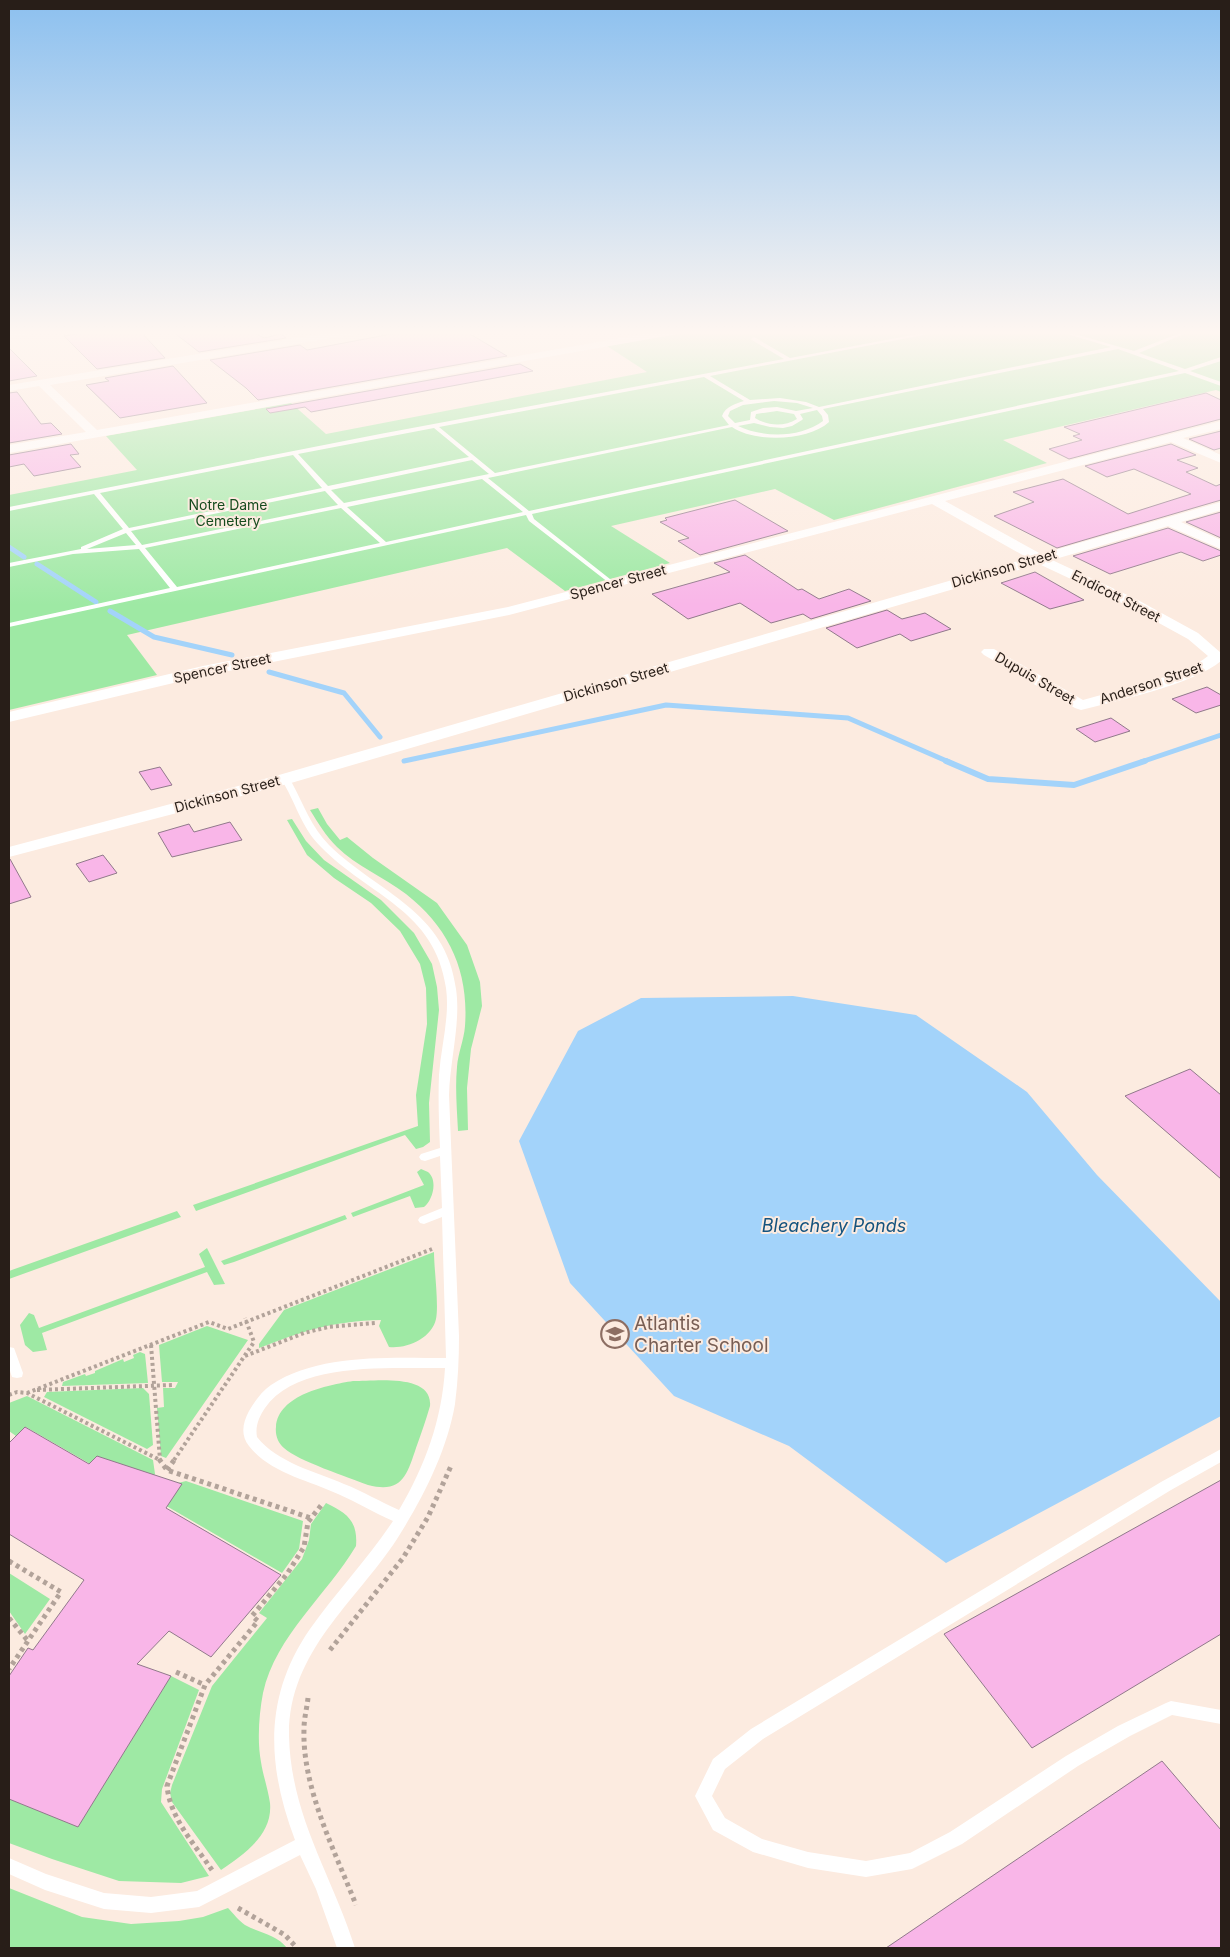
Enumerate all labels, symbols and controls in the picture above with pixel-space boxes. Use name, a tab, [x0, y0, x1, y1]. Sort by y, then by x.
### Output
park label: Notre Dame Cemetery	[188, 496, 268, 529]
street label: Dickinson Street	[949, 544, 1059, 591]
street label: Spencer Street	[568, 560, 668, 603]
street label: Endicott Street	[1069, 566, 1164, 625]
street label: Dupuis Street	[992, 648, 1079, 707]
street label: Spencer Street	[172, 649, 272, 686]
street label: Dickinson Street	[561, 658, 671, 705]
street label: Anderson Street	[1097, 658, 1205, 707]
street label: Dickinson Street	[172, 771, 282, 816]
water label: Bleachery Ponds	[762, 1215, 906, 1236]
place label: Atlantis Charter School	[634, 1312, 769, 1357]
school or university icon: Atlantis Charter School	[600, 1319, 630, 1349]

